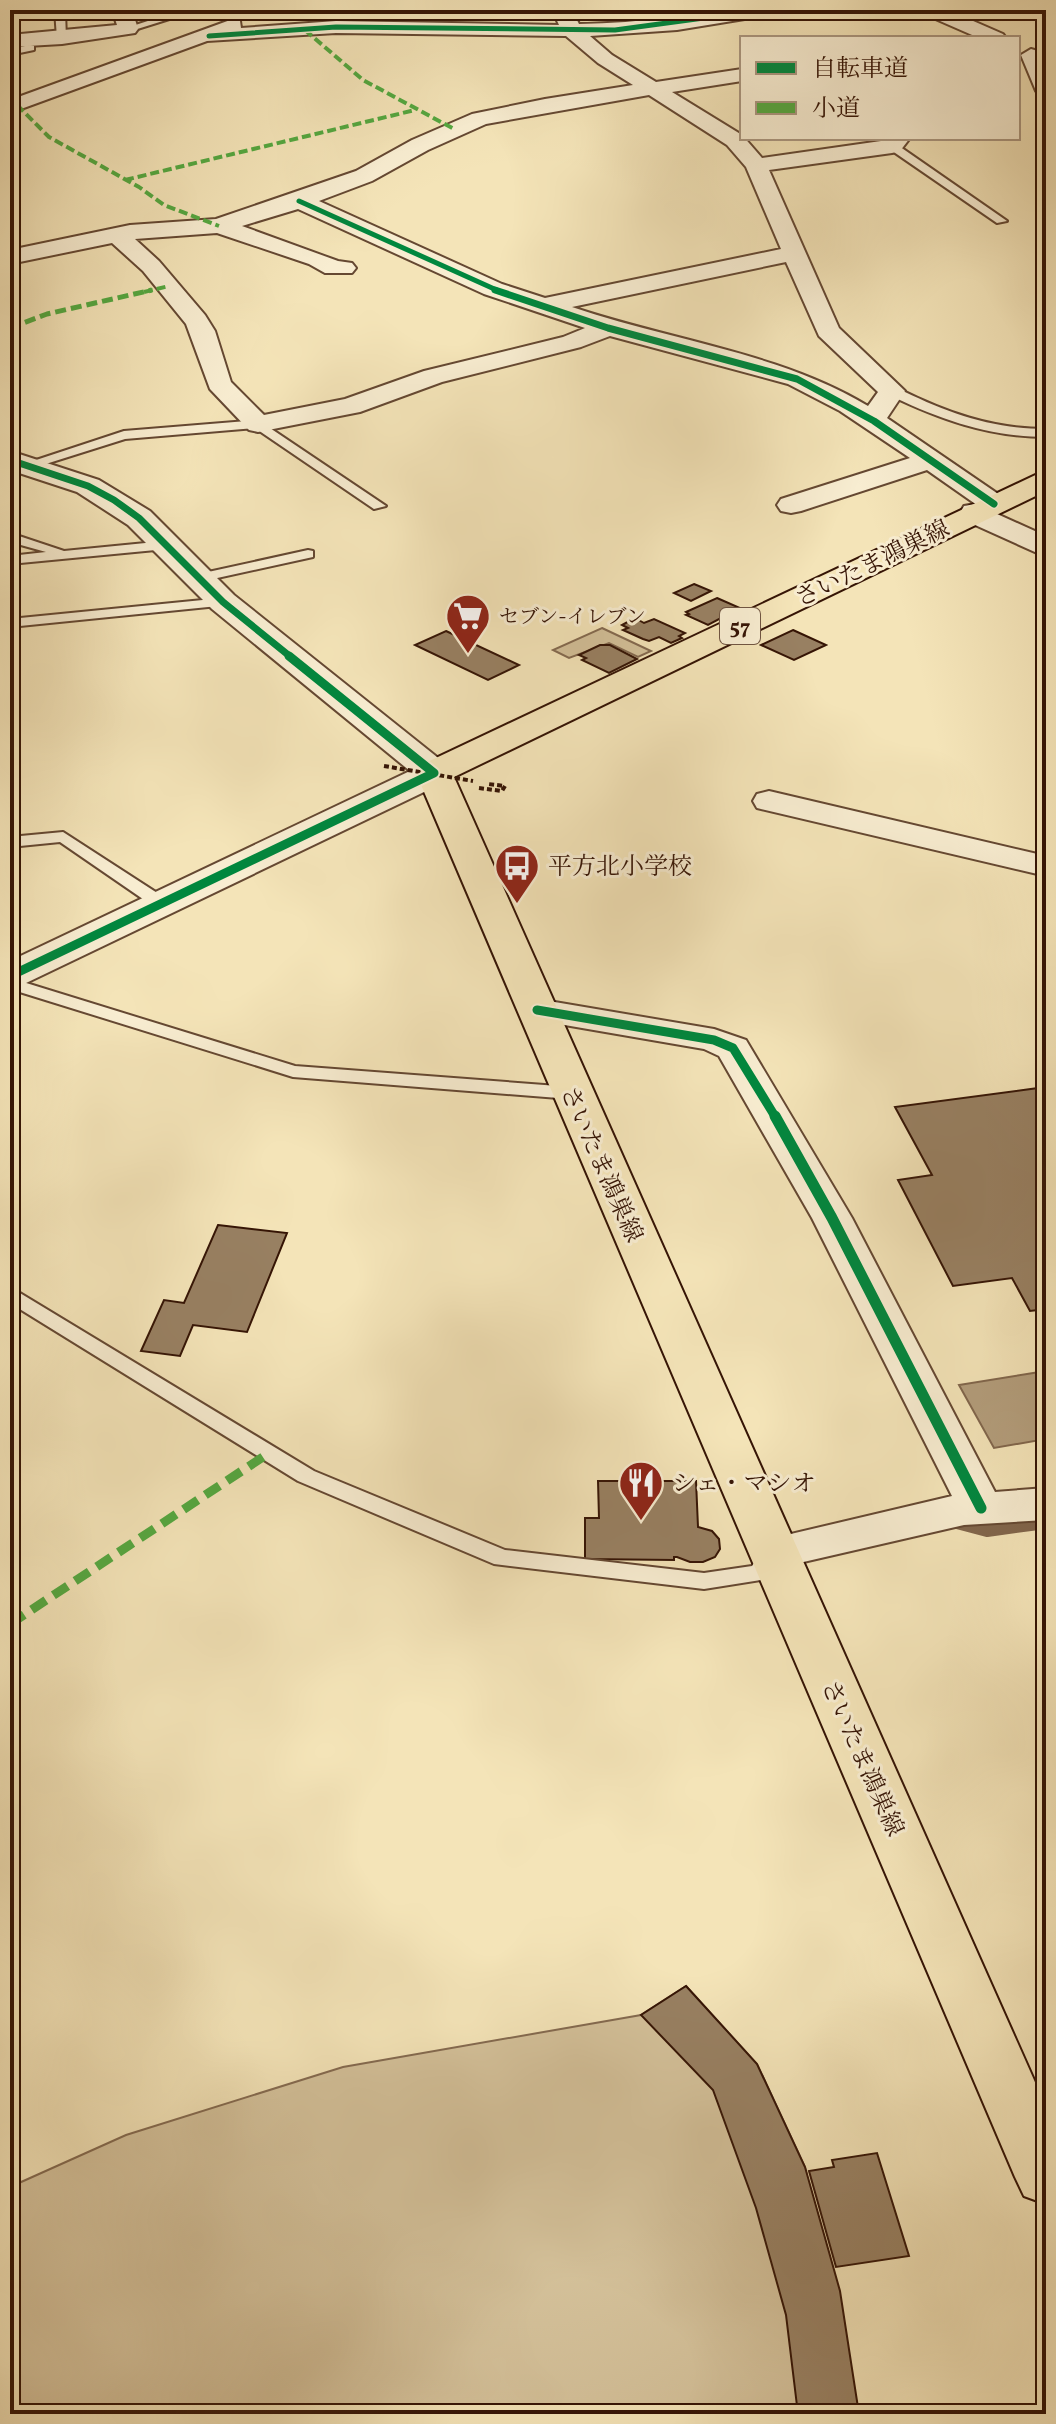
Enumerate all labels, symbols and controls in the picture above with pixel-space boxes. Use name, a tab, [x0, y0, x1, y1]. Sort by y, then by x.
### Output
legend	[740, 36, 1020, 140]
text: 自転車道	[812, 53, 908, 87]
text: 小道	[812, 93, 860, 127]
street label: さいたま鴻巣線	[790, 513, 956, 617]
supermarket icon: セブン-イレブン	[444, 592, 492, 655]
place label: セブン-イレブン	[499, 604, 646, 632]
road number: 57	[720, 608, 760, 644]
bus stop icon: 平方北小学校	[493, 842, 541, 905]
place label: 平方北小学校	[548, 851, 692, 885]
street label: さいたま鴻巣線	[550, 1081, 650, 1248]
restaurant icon: シェ・マシオ	[617, 1459, 665, 1522]
place label: シェ・マシオ	[672, 1468, 816, 1502]
street label: さいたま鴻巣線	[811, 1675, 911, 1842]

